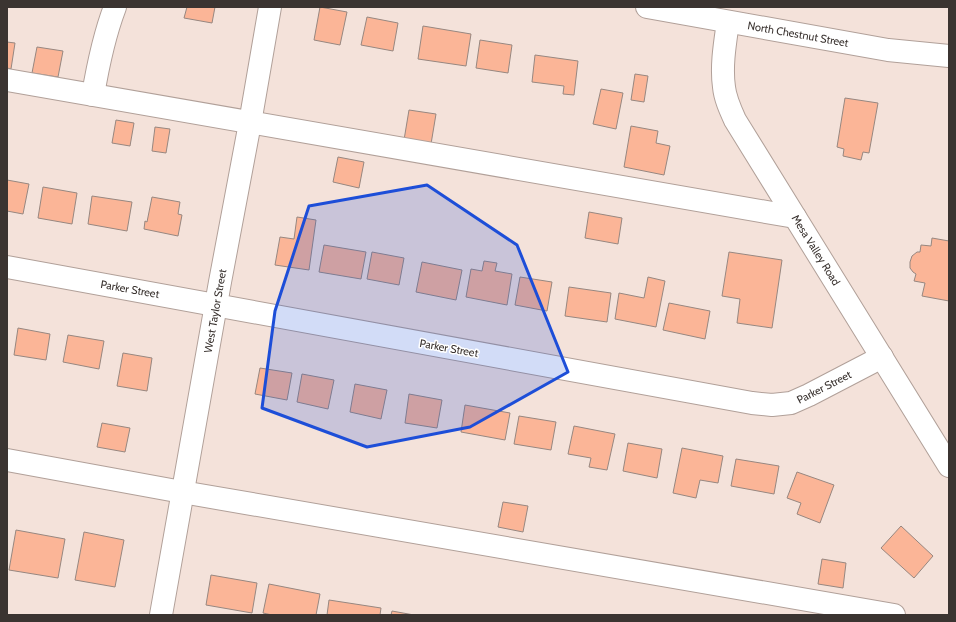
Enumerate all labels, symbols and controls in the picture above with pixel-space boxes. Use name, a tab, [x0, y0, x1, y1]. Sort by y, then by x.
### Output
street label: North Chestnut Street	[746, 18, 850, 50]
street label: Mesa Valley Road	[789, 212, 843, 288]
street label: West Taylor Street	[201, 268, 229, 354]
street label: Parker Street	[100, 277, 161, 301]
street label: Parker Street	[419, 336, 480, 360]
street label: Parker Street	[794, 367, 854, 407]

